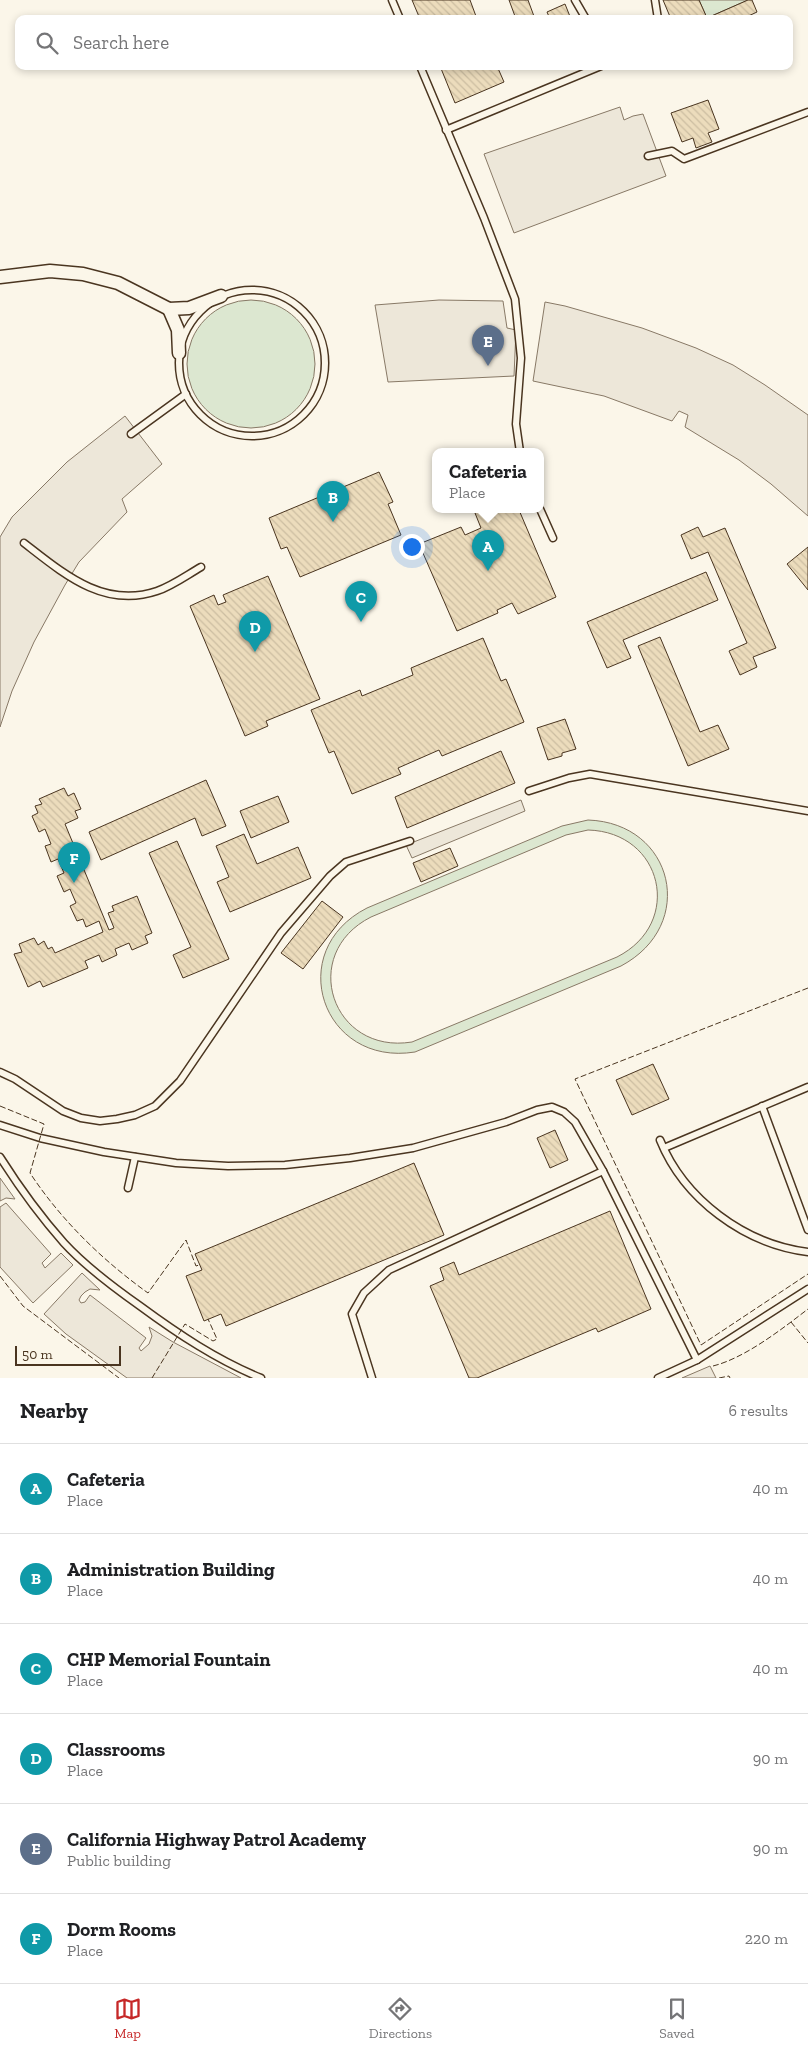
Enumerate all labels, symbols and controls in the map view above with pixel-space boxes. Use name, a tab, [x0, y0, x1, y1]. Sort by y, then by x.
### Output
search box	[15, 15, 793, 70]
icon: search	[33, 29, 61, 57]
text: Search here	[73, 31, 169, 54]
pin: E	[472, 325, 504, 366]
popup	[432, 448, 544, 513]
text: Cafeteria	[449, 460, 527, 483]
pin: B	[317, 481, 349, 522]
text: Place	[449, 483, 485, 502]
pin: A	[472, 530, 504, 571]
your location	[399, 534, 425, 560]
pin: C	[345, 581, 377, 622]
pin: D	[239, 611, 271, 652]
pin: F	[58, 842, 90, 883]
scale bar	[15, 1343, 121, 1366]
text: 50 m	[22, 1346, 53, 1363]
text: Nearby	[20, 1398, 88, 1423]
text: 6 results	[728, 1401, 788, 1420]
text: Cafeteria	[67, 1468, 145, 1491]
text: A	[31, 1479, 42, 1498]
text: 40 m	[753, 1479, 788, 1498]
text: Place	[67, 1491, 103, 1510]
text: Administration Building	[67, 1558, 275, 1581]
text: B	[31, 1569, 41, 1588]
text: 40 m	[753, 1569, 788, 1588]
text: Place	[67, 1581, 103, 1600]
text: CHP Memorial Fountain	[67, 1648, 270, 1671]
text: C	[31, 1659, 41, 1678]
text: 40 m	[753, 1659, 788, 1678]
text: Place	[67, 1671, 103, 1690]
text: Classrooms	[67, 1738, 165, 1761]
text: D	[30, 1749, 42, 1768]
text: 90 m	[753, 1749, 788, 1768]
text: Place	[67, 1761, 103, 1780]
text: California Highway Patrol Academy	[67, 1828, 366, 1851]
text: E	[31, 1839, 41, 1858]
text: 90 m	[753, 1839, 788, 1858]
text: Public building	[67, 1851, 171, 1870]
text: Dorm Rooms	[67, 1918, 176, 1941]
text: F	[31, 1929, 41, 1948]
text: 220 m	[745, 1929, 788, 1948]
text: Place	[67, 1941, 103, 1960]
tab: Map	[114, 1995, 142, 2042]
tab: Directions	[369, 1995, 432, 2042]
tab: Saved	[659, 1995, 694, 2042]

